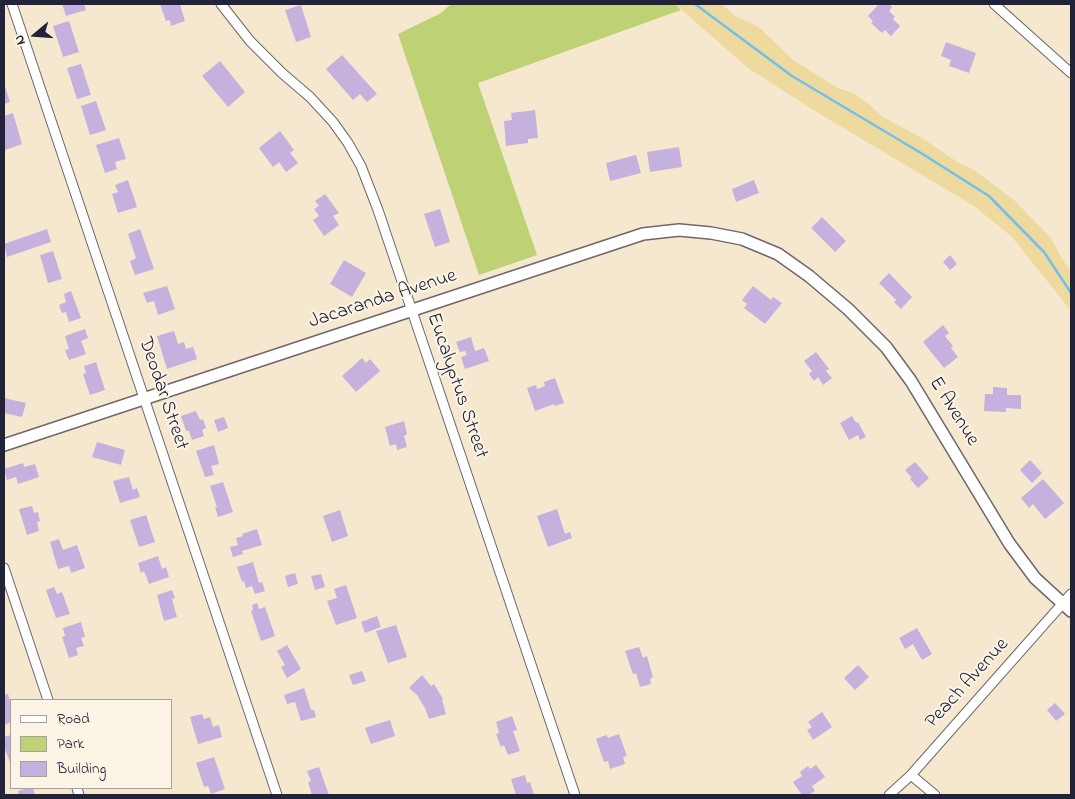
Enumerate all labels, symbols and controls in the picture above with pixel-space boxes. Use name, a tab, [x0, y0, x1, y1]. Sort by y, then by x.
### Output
north arrow	[10, 10, 60, 60]
text: N	[9, 32, 32, 48]
street label: Jacaranda Avenue	[306, 265, 460, 335]
street label: Eucalyptus Street	[420, 310, 492, 462]
street label: Deodar Street	[131, 334, 193, 454]
street label: E Avenue	[922, 373, 984, 451]
street label: Peach Avenue	[921, 634, 1015, 734]
legend	[10, 699, 172, 789]
text: Road	[57, 708, 90, 730]
text: Park	[57, 733, 84, 755]
text: Building	[57, 758, 106, 780]

